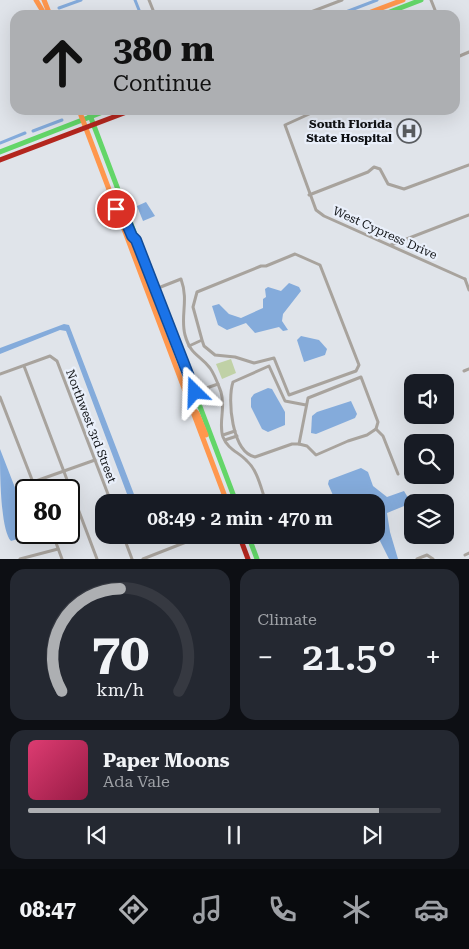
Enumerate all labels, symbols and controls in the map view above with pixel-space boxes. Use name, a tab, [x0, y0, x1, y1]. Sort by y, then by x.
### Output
text: 380 m	[113, 29, 214, 70]
icon: ahead	[30, 30, 95, 95]
text: Continue	[113, 71, 212, 96]
place label: South Florida State Hospital	[306, 117, 392, 145]
hospital icon: South Florida State Hospital	[396, 118, 422, 144]
pin	[95, 188, 137, 230]
icon: arrive	[102, 195, 130, 223]
street label: West Cypress Drive	[331, 204, 440, 262]
position arrow	[168, 365, 220, 417]
street label: Northwest 3rd Street	[63, 367, 119, 485]
map controls	[404, 374, 454, 544]
button: sound	[404, 374, 454, 424]
button: search	[404, 434, 454, 484]
speed limit sign: 80	[15, 479, 80, 544]
button: layers	[404, 494, 454, 544]
text: 08:49 · 2 min · 470 m	[147, 507, 333, 530]
text: Climate	[258, 610, 317, 629]
text: 70	[91, 622, 149, 683]
text: 21.5°	[302, 635, 396, 679]
text: −	[258, 641, 273, 674]
text: +	[425, 641, 441, 674]
text: km/h	[96, 679, 144, 700]
text: Paper Moons	[103, 749, 230, 772]
text: Ada Vale	[103, 772, 170, 791]
icon: previous	[83, 821, 111, 849]
icon: pause	[220, 821, 248, 849]
icon: next	[358, 821, 386, 849]
icon: directions	[116, 892, 151, 927]
icon: music	[190, 892, 225, 927]
icon: phone	[265, 892, 300, 927]
icon: climate	[339, 892, 374, 927]
icon: car	[414, 892, 449, 927]
text: 08:47	[20, 897, 76, 922]

